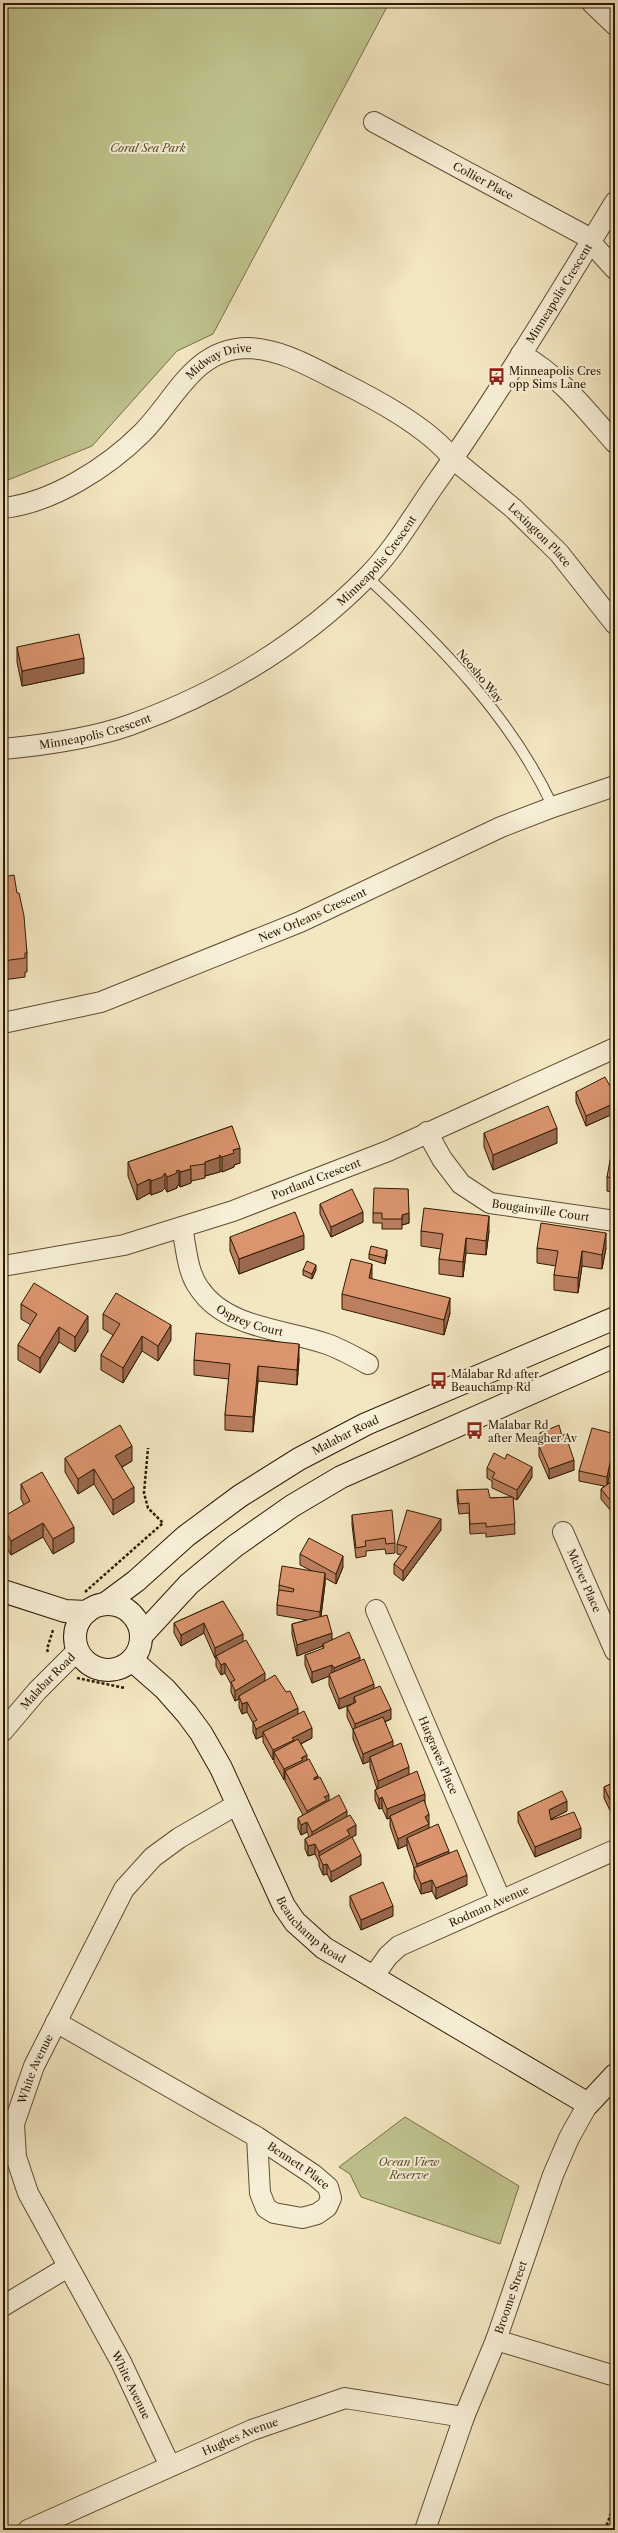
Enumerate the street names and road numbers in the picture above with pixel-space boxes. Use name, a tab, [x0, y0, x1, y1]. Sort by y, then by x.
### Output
street label: Collier Place	[450, 159, 516, 203]
street label: Minneapolis Crescent	[523, 241, 595, 346]
street label: Midway Drive	[183, 341, 252, 382]
street label: Lexington Place	[505, 500, 574, 570]
street label: Minneapolis Crescent	[334, 513, 419, 609]
street label: Neosho Way	[454, 646, 507, 706]
street label: Minneapolis Crescent	[38, 711, 153, 752]
street label: New Orleans Crescent	[256, 885, 369, 945]
street label: Portland Crescent	[269, 1155, 363, 1202]
street label: Bougainville Court	[491, 1196, 590, 1224]
street label: Osprey Court	[214, 1302, 285, 1339]
street label: Malabar Road	[310, 1412, 381, 1458]
street label: McIver Place	[564, 1547, 604, 1615]
street label: Malabar Road	[17, 1650, 78, 1712]
street label: Hargraves Place	[415, 1714, 461, 1796]
street label: Rodman Avenue	[447, 1882, 531, 1930]
street label: Beauchamp Road	[274, 1894, 348, 1966]
street label: White Avenue	[14, 2032, 56, 2106]
street label: Bennett Place	[265, 2139, 332, 2192]
street label: Broome Street	[492, 2259, 530, 2336]
street label: White Avenue	[108, 2348, 154, 2421]
street label: Hughes Avenue	[200, 2414, 280, 2458]

